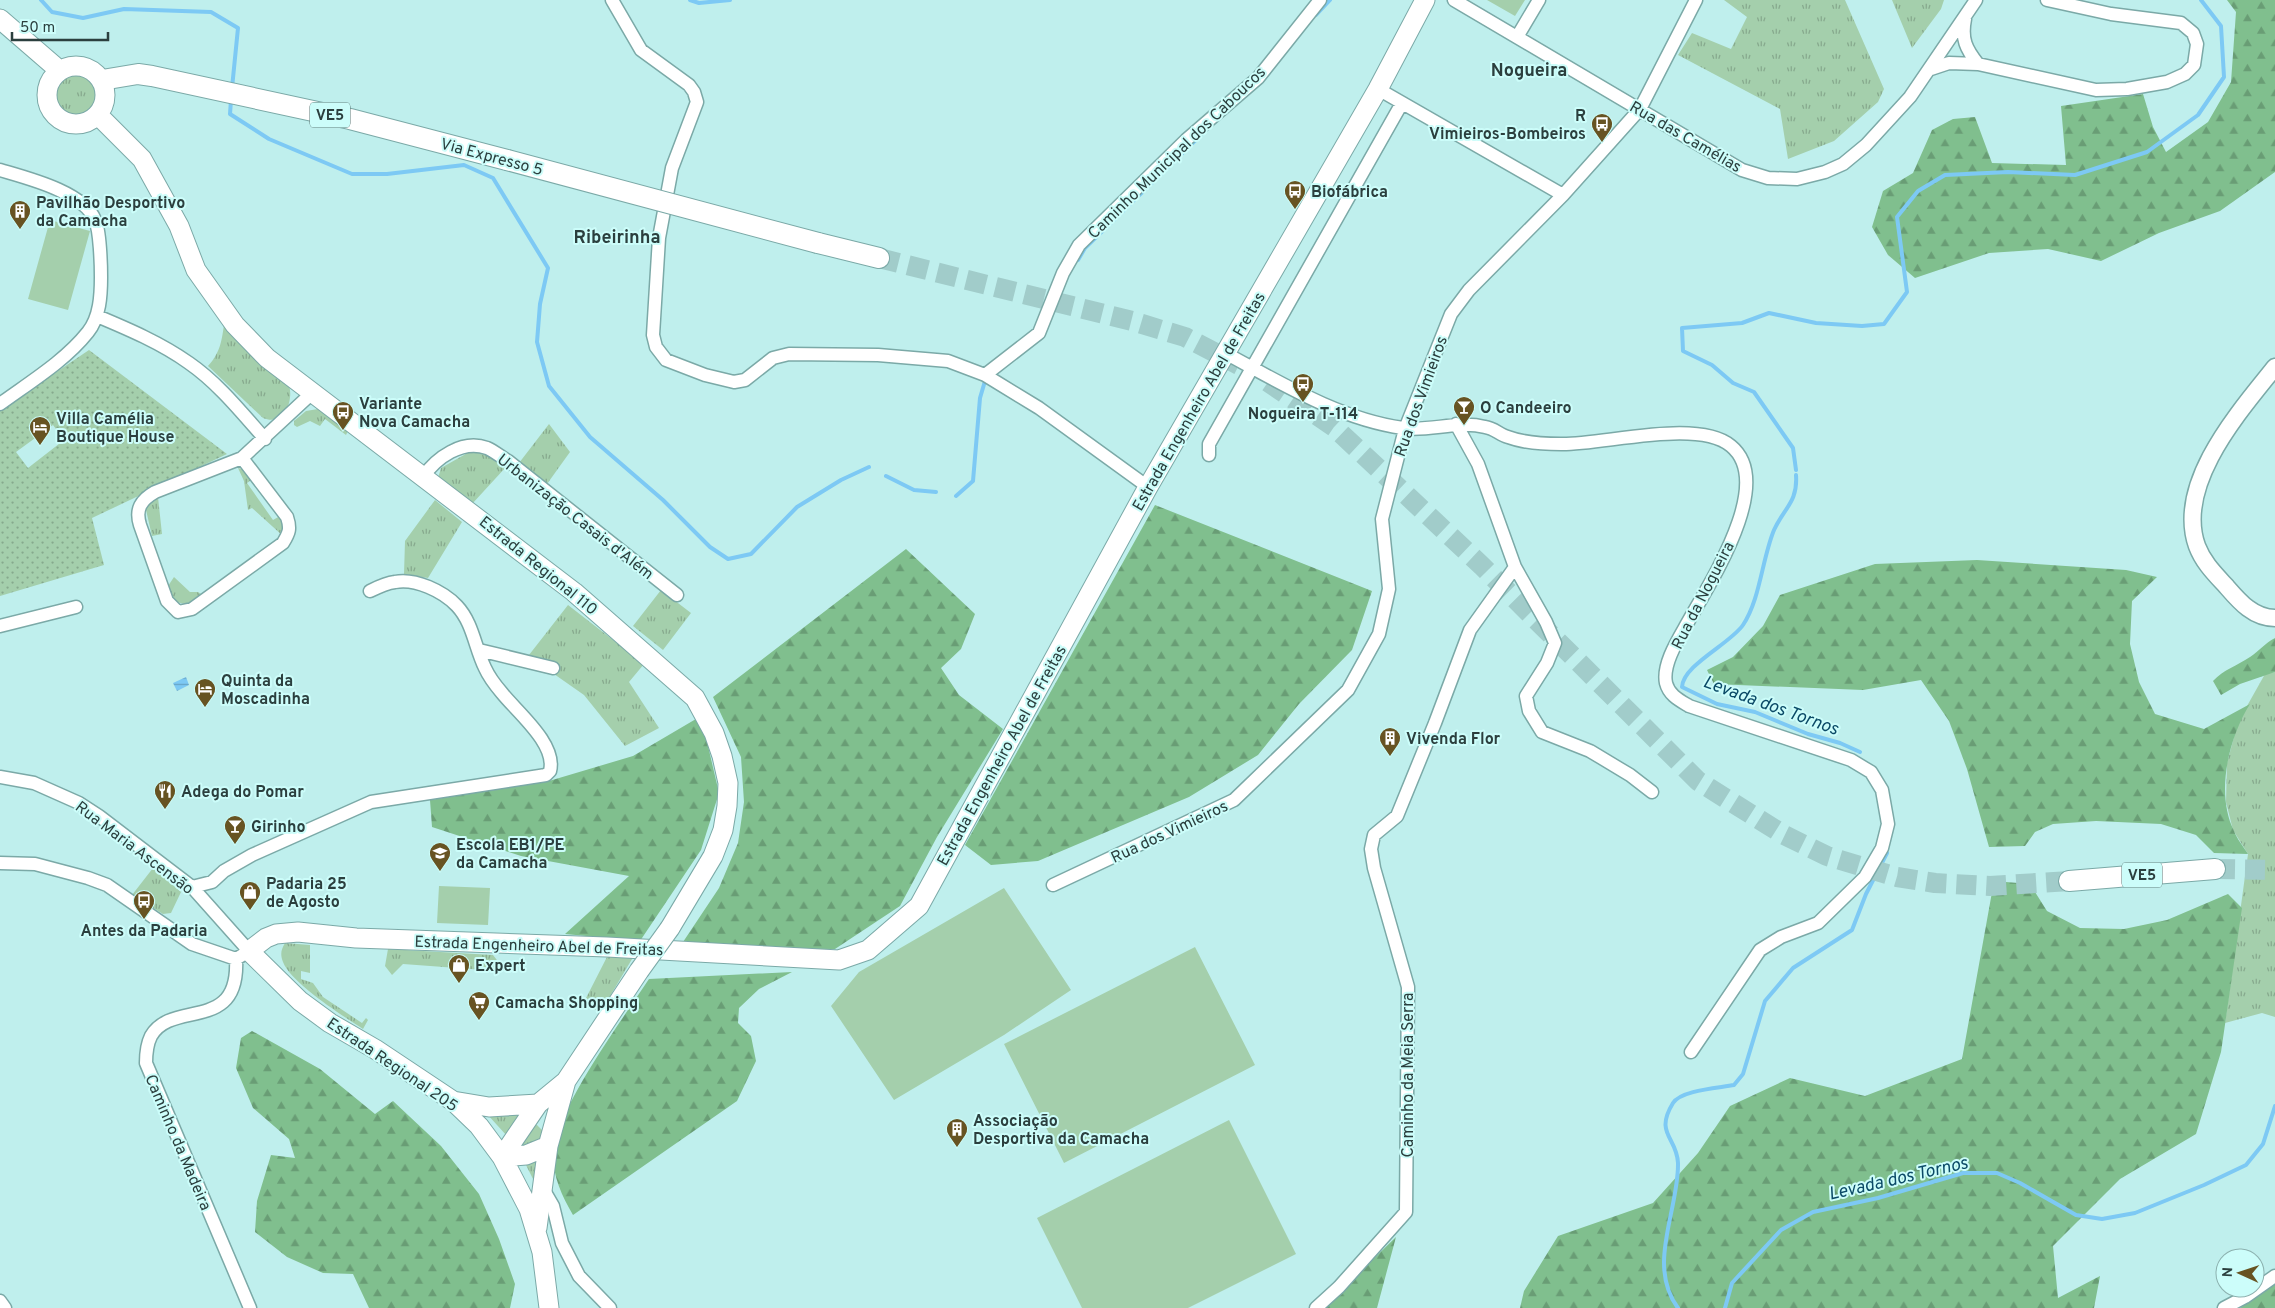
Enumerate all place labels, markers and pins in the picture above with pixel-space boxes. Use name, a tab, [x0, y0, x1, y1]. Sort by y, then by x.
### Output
place label: R Vimieiros-Bombeiros	[1429, 107, 1586, 145]
bus stop icon: R Vimieiros-Bombeiros	[1590, 112, 1614, 143]
bus stop icon: Biofábrica	[1283, 179, 1307, 210]
place label: Biofábrica	[1311, 183, 1388, 203]
place label: Pavilhão Desportivo da Camacha	[36, 194, 185, 232]
building icon: Pavilhão Desportivo da Camacha	[8, 199, 32, 230]
bus stop icon: Nogueira T-114	[1291, 372, 1315, 403]
place label: Variante Nova Camacha	[359, 395, 470, 433]
bar icon: O Candeeiro	[1452, 395, 1476, 426]
place label: O Candeeiro	[1480, 399, 1572, 419]
bus stop icon: Variante Nova Camacha	[331, 400, 355, 431]
place label: Nogueira T-114	[1248, 405, 1358, 425]
place label: Villa Camélia Boutique House	[56, 410, 174, 448]
hotel icon: Villa Camélia Boutique House	[28, 415, 52, 446]
place label: Quinta da Moscadinha	[221, 672, 310, 710]
hotel icon: Quinta da Moscadinha	[193, 677, 217, 708]
building icon: Vivenda Flor	[1378, 726, 1402, 757]
place label: Vivenda Flor	[1406, 730, 1501, 750]
restaurant icon: Adega do Pomar	[153, 779, 177, 810]
place label: Adega do Pomar	[181, 783, 304, 803]
bar icon: Girinho	[223, 814, 247, 845]
place label: Girinho	[251, 818, 306, 838]
place label: Escola EB1/PE da Camacha	[456, 836, 565, 874]
school or university icon: Escola EB1/PE da Camacha	[428, 841, 452, 872]
place label: Padaria 25 de Agosto	[266, 875, 347, 913]
shop icon: Padaria 25 de Agosto	[238, 880, 262, 911]
bus stop icon: Antes da Padaria	[132, 889, 156, 920]
place label: Antes da Padaria	[81, 922, 207, 942]
shop icon: Expert	[447, 953, 471, 984]
place label: Expert	[475, 957, 526, 977]
supermarket icon: Camacha Shopping	[467, 990, 491, 1021]
place label: Camacha Shopping	[495, 994, 638, 1014]
place label: Associação Desportiva da Camacha	[973, 1112, 1149, 1150]
building icon: Associação Desportiva da Camacha	[945, 1117, 969, 1148]

